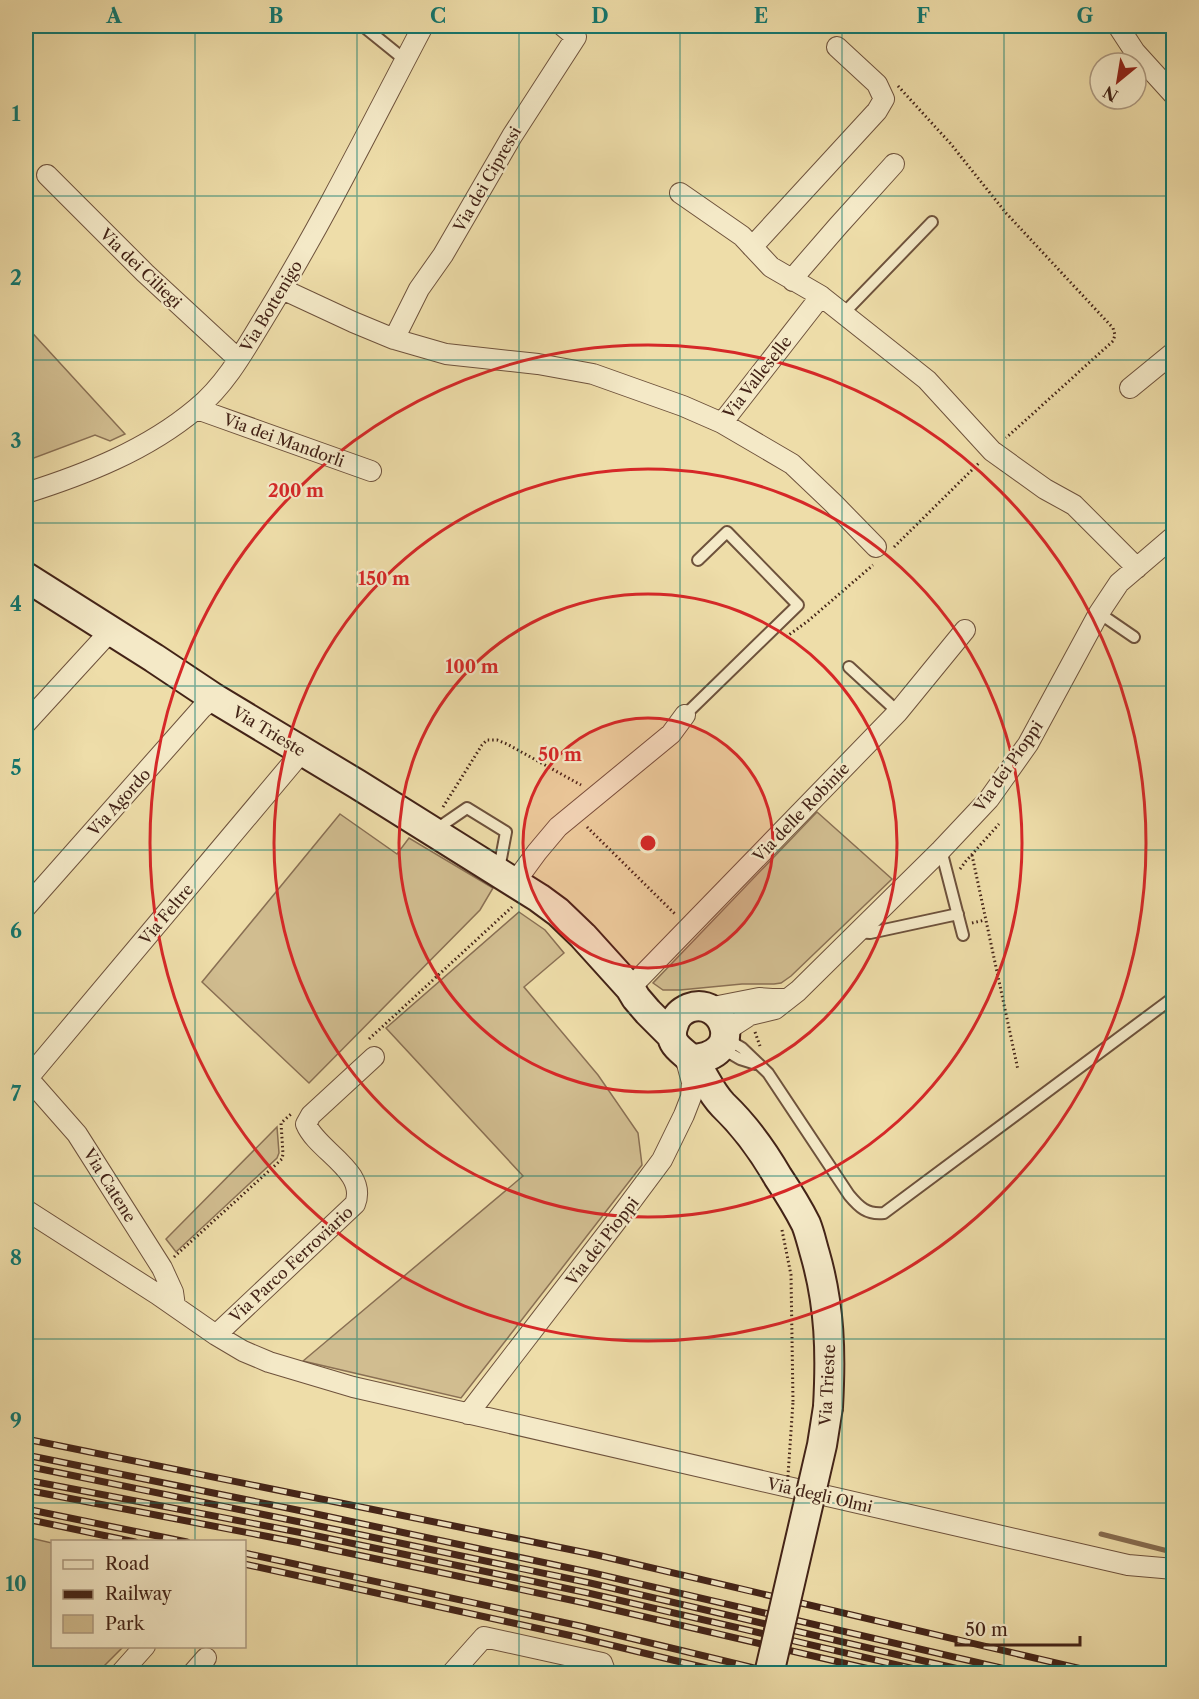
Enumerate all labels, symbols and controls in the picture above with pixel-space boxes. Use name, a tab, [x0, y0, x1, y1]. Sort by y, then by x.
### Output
text: A	[105, 4, 122, 28]
text: B	[269, 4, 284, 28]
text: C	[430, 4, 446, 28]
text: D	[591, 4, 609, 28]
text: E	[754, 4, 768, 28]
text: F	[916, 4, 930, 28]
text: G	[1077, 4, 1094, 28]
north arrow	[1088, 51, 1148, 111]
text: N	[1099, 82, 1122, 106]
text: 1	[12, 102, 21, 126]
street label: Via dei Cipressi	[448, 123, 525, 236]
street label: Via dei Ciliegi	[95, 223, 186, 312]
street label: Via Bottenigo	[235, 256, 306, 356]
text: 2	[10, 266, 22, 290]
street label: Via Valleselle	[718, 332, 796, 423]
street label: Via dei Mandorli	[220, 409, 347, 471]
text: 3	[10, 429, 22, 453]
text: 200 m	[268, 480, 324, 502]
text: 150 m	[358, 568, 410, 590]
text: 4	[10, 592, 22, 616]
text: 100 m	[445, 656, 499, 678]
street label: Via Trieste	[228, 701, 309, 761]
street label: Via dei Pioppi	[969, 716, 1047, 816]
text: 50 m	[538, 744, 582, 766]
text: 5	[10, 756, 22, 780]
street label: Via delle Robinie	[748, 758, 853, 866]
street label: Via Agordo	[83, 764, 155, 841]
centre of rings	[638, 833, 658, 853]
street label: Via Feltre	[134, 879, 197, 949]
text: 6	[10, 919, 22, 943]
text: 7	[11, 1082, 22, 1106]
street label: Via Catene	[79, 1144, 141, 1226]
street label: Via dei Pioppi	[561, 1193, 643, 1290]
street label: Via Parco Ferroviario	[224, 1202, 357, 1327]
text: 8	[10, 1246, 22, 1270]
street label: Via Trieste	[815, 1344, 839, 1427]
text: 9	[10, 1409, 22, 1433]
street label: Via degli Olmi	[764, 1473, 875, 1517]
legend	[51, 1540, 246, 1648]
text: Road	[105, 1553, 150, 1575]
text: 10	[5, 1572, 27, 1596]
text: Railway	[105, 1583, 173, 1605]
scale bar	[956, 1609, 1080, 1647]
text: Park	[105, 1613, 146, 1635]
text: 50 m	[965, 1619, 1008, 1641]

